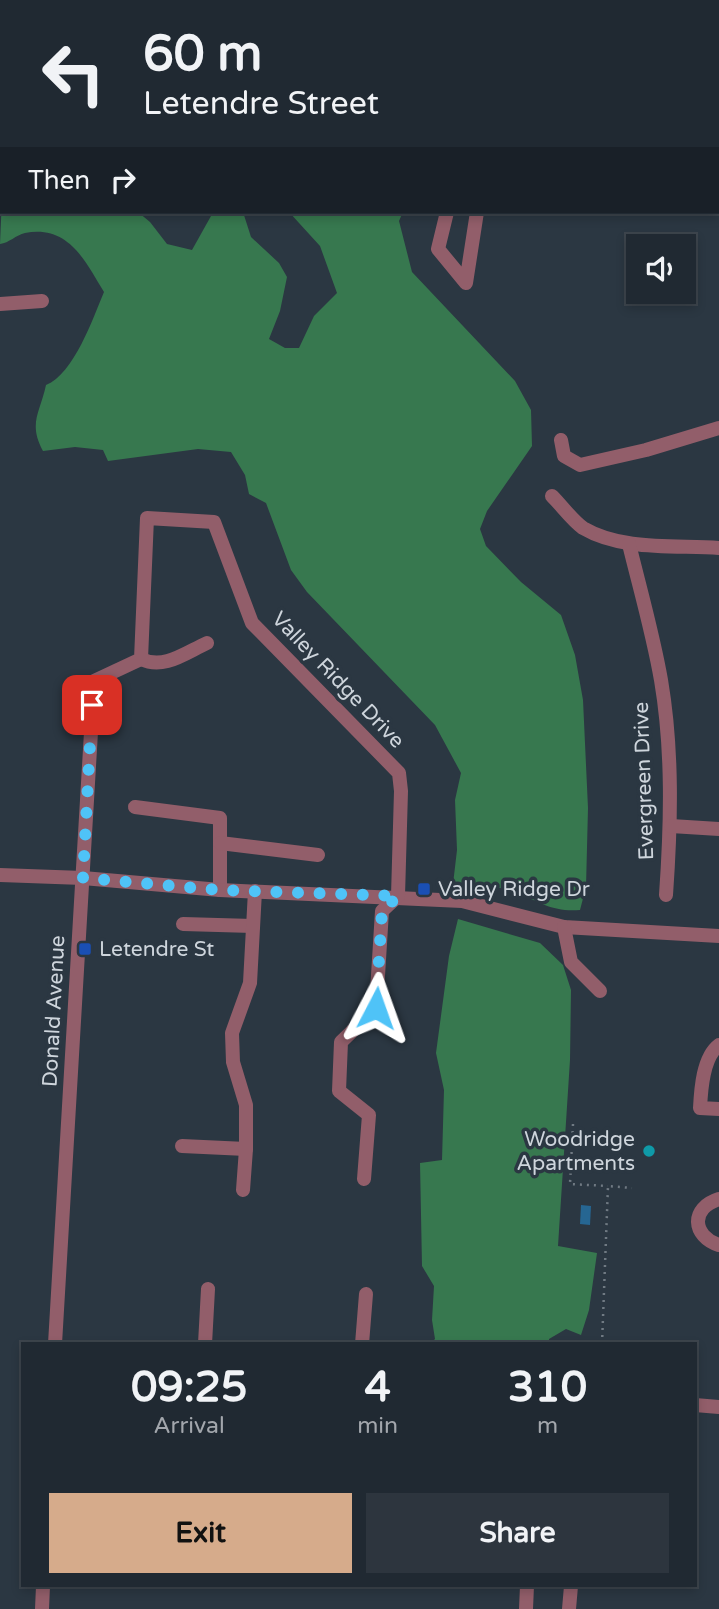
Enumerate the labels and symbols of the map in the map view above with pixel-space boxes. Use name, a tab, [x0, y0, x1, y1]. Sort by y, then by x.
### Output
street label: Valley Ridge Drive	[267, 607, 410, 753]
pin	[62, 675, 122, 735]
street label: Evergreen Drive	[629, 701, 659, 861]
place label: Valley Ridge Dr	[438, 877, 590, 902]
marker: Valley Ridge Dr	[416, 881, 432, 897]
street label: Donald Avenue	[38, 934, 70, 1087]
place label: Letendre St	[99, 937, 214, 962]
marker: Letendre St	[77, 941, 93, 957]
position arrow	[339, 971, 413, 1045]
place label: Woodridge Apartments	[517, 1127, 635, 1176]
marker: Woodridge Apartments	[641, 1143, 657, 1159]

